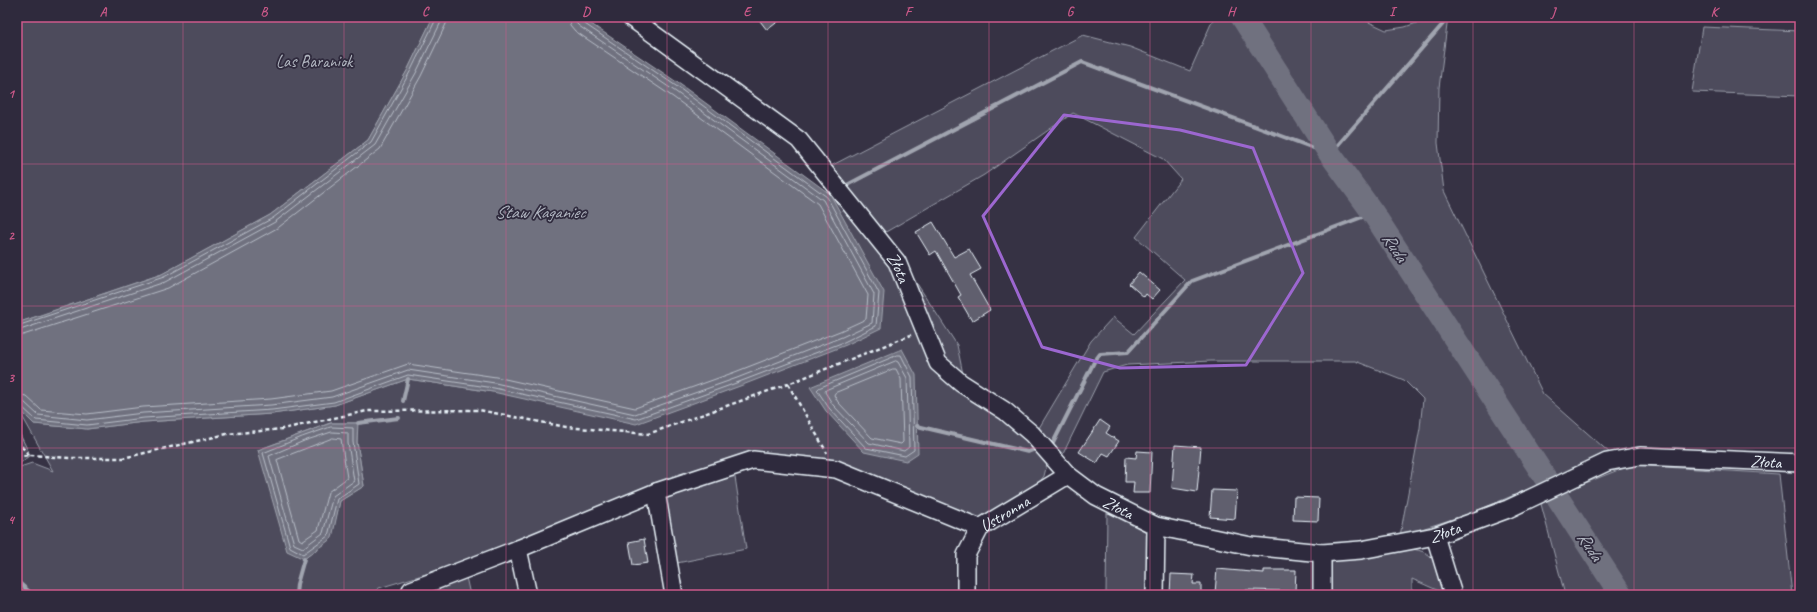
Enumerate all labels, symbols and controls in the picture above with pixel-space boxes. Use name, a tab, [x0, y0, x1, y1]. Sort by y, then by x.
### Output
text: A	[100, 4, 108, 20]
text: B	[261, 4, 269, 20]
text: C	[422, 4, 430, 20]
text: D	[582, 4, 591, 20]
text: E	[744, 4, 753, 20]
text: F	[905, 4, 914, 20]
text: G	[1067, 4, 1075, 20]
text: H	[1227, 4, 1237, 20]
text: I	[1389, 4, 1398, 20]
text: J	[1550, 4, 1557, 20]
text: K	[1711, 4, 1721, 20]
park label: Las Baraniok	[276, 51, 354, 72]
text: 1	[8, 86, 16, 102]
water label: Staw Kaganiec	[495, 201, 587, 223]
text: 2	[8, 228, 15, 244]
water label: Ruda	[1378, 228, 1413, 267]
street label: Złota	[882, 248, 915, 287]
text: 3	[8, 370, 15, 386]
street label: Złota	[1750, 450, 1783, 473]
street label: Ustronna	[976, 490, 1034, 536]
street label: Złota	[1100, 491, 1138, 524]
text: 4	[8, 512, 16, 528]
street label: Złota	[1428, 517, 1465, 547]
water label: Ruda	[1573, 527, 1608, 566]

